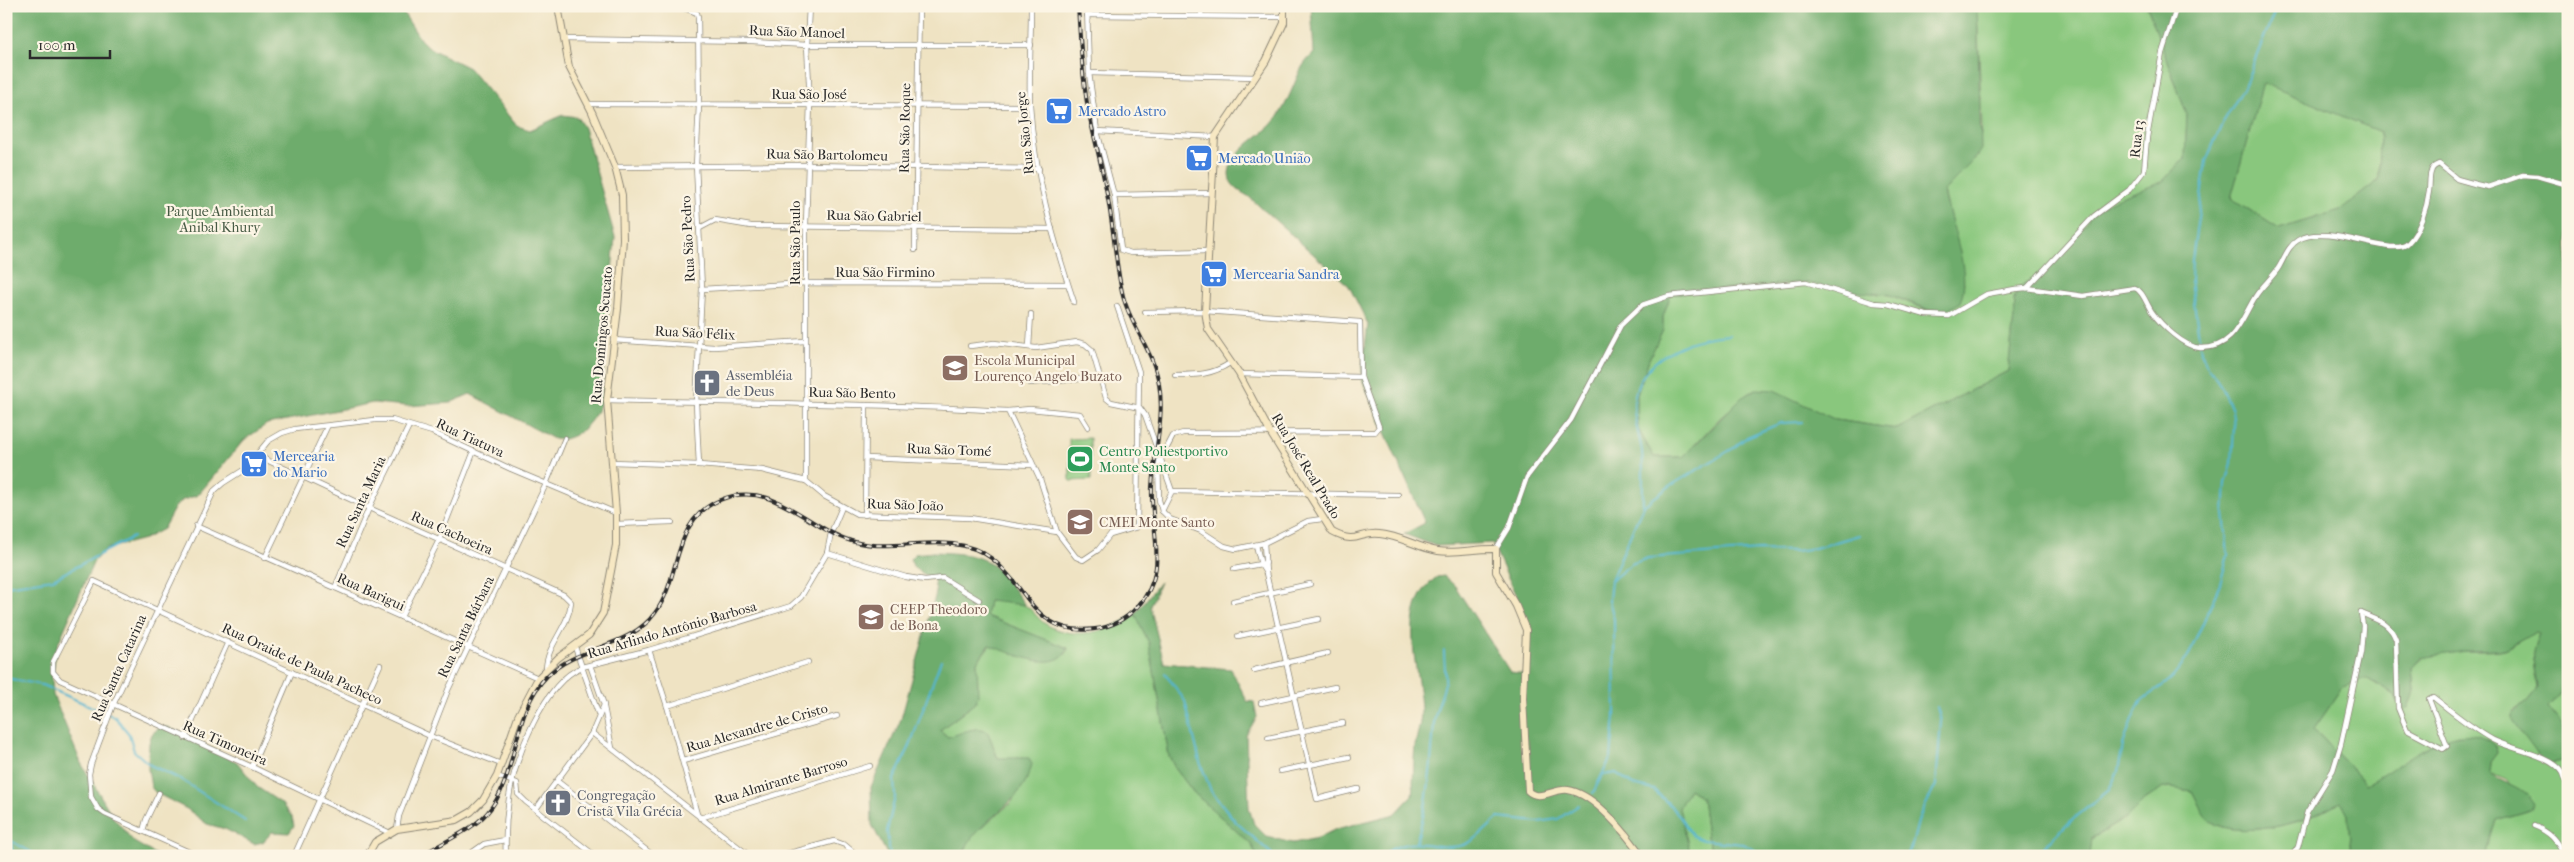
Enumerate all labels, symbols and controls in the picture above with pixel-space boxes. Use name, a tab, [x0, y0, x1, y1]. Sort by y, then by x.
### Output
street label: Rua São Manoel	[749, 22, 846, 42]
scale bar	[30, 28, 110, 60]
text: 100 m	[38, 36, 76, 54]
street label: Rua São Roque	[896, 83, 914, 173]
street label: Rua São José	[771, 86, 847, 103]
street label: Rua São Jorge	[1012, 91, 1038, 175]
supermarket icon: Mercado Astro	[1044, 96, 1074, 126]
place label: Mercado Astro	[1078, 103, 1166, 120]
street label: Rua 13	[2126, 119, 2148, 159]
supermarket icon: Mercado União	[1184, 143, 1214, 173]
street label: Rua São Bartolomeu	[766, 145, 888, 165]
place label: Mercado União	[1218, 150, 1311, 167]
street label: Rua São Pedro	[677, 195, 699, 283]
street label: Rua São Paulo	[787, 201, 804, 285]
park label: Parque Ambiental Anibal Khury	[166, 203, 274, 236]
street label: Rua São Gabriel	[826, 207, 922, 225]
supermarket icon: Mercearia Sandra	[1199, 259, 1229, 289]
street label: Rua São Firmino	[835, 264, 935, 281]
street label: Rua Domingos Scucato	[588, 266, 616, 404]
place label: Mercearia Sandra	[1233, 266, 1340, 283]
street label: Rua São Félix	[654, 322, 736, 344]
place label: Escola Municipal Lourenço Angelo Buzato	[974, 352, 1122, 385]
school or university icon: Escola Municipal Lourenço Angelo Buzato	[940, 353, 970, 383]
place label: Assembléia de Deus	[725, 367, 793, 400]
church icon: Assembléia de Deus	[692, 368, 722, 398]
street label: Rua São Bento	[808, 384, 896, 402]
street label: Rua José Real Prado	[1268, 410, 1344, 522]
street label: Rua Tiatuva	[433, 415, 507, 461]
street label: Rua São Tomé	[906, 440, 992, 460]
place label: Centro Poliestportivo Monte Santo	[1099, 443, 1228, 476]
sports icon: Centro Poliestportivo Monte Santo	[1065, 444, 1095, 474]
place label: Mercearia do Mario	[273, 448, 335, 481]
supermarket icon: Mercearia do Mario	[239, 449, 269, 479]
street label: Rua Santa Maria	[332, 453, 390, 551]
street label: Rua São João	[866, 495, 944, 515]
street label: Rua Cachoeira	[408, 507, 496, 559]
school or university icon: CMEI Monte Santo	[1065, 507, 1095, 537]
place label: CMEI Monte Santo	[1099, 514, 1215, 531]
street label: Rua Barigui	[334, 569, 408, 615]
street label: Rua Santa Bárbara	[434, 573, 498, 681]
street label: Rua Arlindo Antônio Barbosa	[586, 598, 759, 662]
place label: CEEP Theodoro de Bona	[890, 601, 987, 634]
school or university icon: CEEP Theodoro de Bona	[856, 602, 886, 632]
street label: Rua Santa Catarina	[88, 611, 150, 724]
street label: Rua Oraide de Paula Pacheco	[219, 619, 385, 709]
street label: Rua Alexandre de Cristo	[684, 700, 830, 756]
street label: Rua Timoneira	[180, 717, 270, 769]
street label: Rua Almirante Barroso	[712, 753, 850, 809]
place label: Congregação Cristã Vila Grécia	[577, 787, 683, 820]
church icon: Congregação Cristã Vila Grécia	[543, 788, 573, 818]

